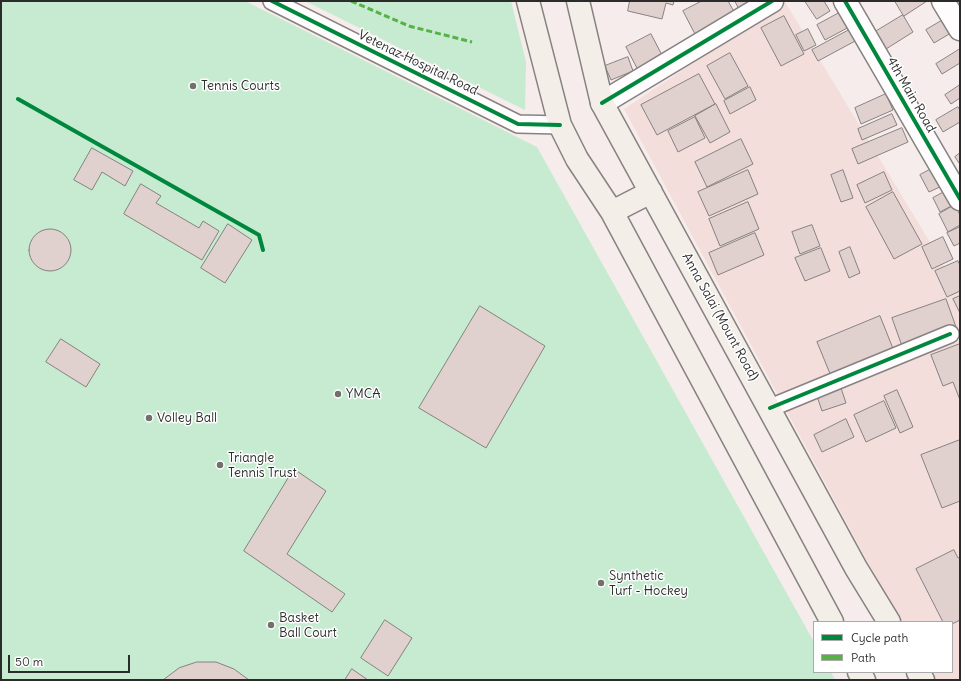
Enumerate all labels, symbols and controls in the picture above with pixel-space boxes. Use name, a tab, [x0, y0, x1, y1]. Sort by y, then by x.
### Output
street label: Vetenaz Hospital Road	[356, 27, 480, 99]
street label: 4th Main Road	[883, 55, 939, 135]
place label: Tennis Courts	[201, 78, 280, 94]
marker: Tennis Courts	[188, 81, 198, 91]
street label: Anna Salai (Mount Road)	[678, 250, 762, 384]
place label: YMCA	[346, 386, 381, 402]
marker: YMCA	[333, 389, 343, 399]
place label: Volley Ball	[157, 410, 217, 426]
marker: Volley Ball	[144, 413, 154, 423]
place label: Triangle Tennis Trust	[228, 450, 297, 481]
marker: Triangle Tennis Trust	[215, 460, 225, 470]
place label: Synthetic Turf - Hockey	[609, 568, 688, 599]
marker: Synthetic Turf - Hockey	[596, 578, 606, 588]
place label: Basket Ball Court	[279, 610, 337, 641]
marker: Basket Ball Court	[266, 620, 276, 630]
legend	[813, 621, 953, 673]
text: Cycle path	[851, 630, 908, 645]
scale bar	[10, 647, 132, 673]
text: Path	[851, 650, 876, 665]
text: 50 m	[15, 654, 43, 669]

